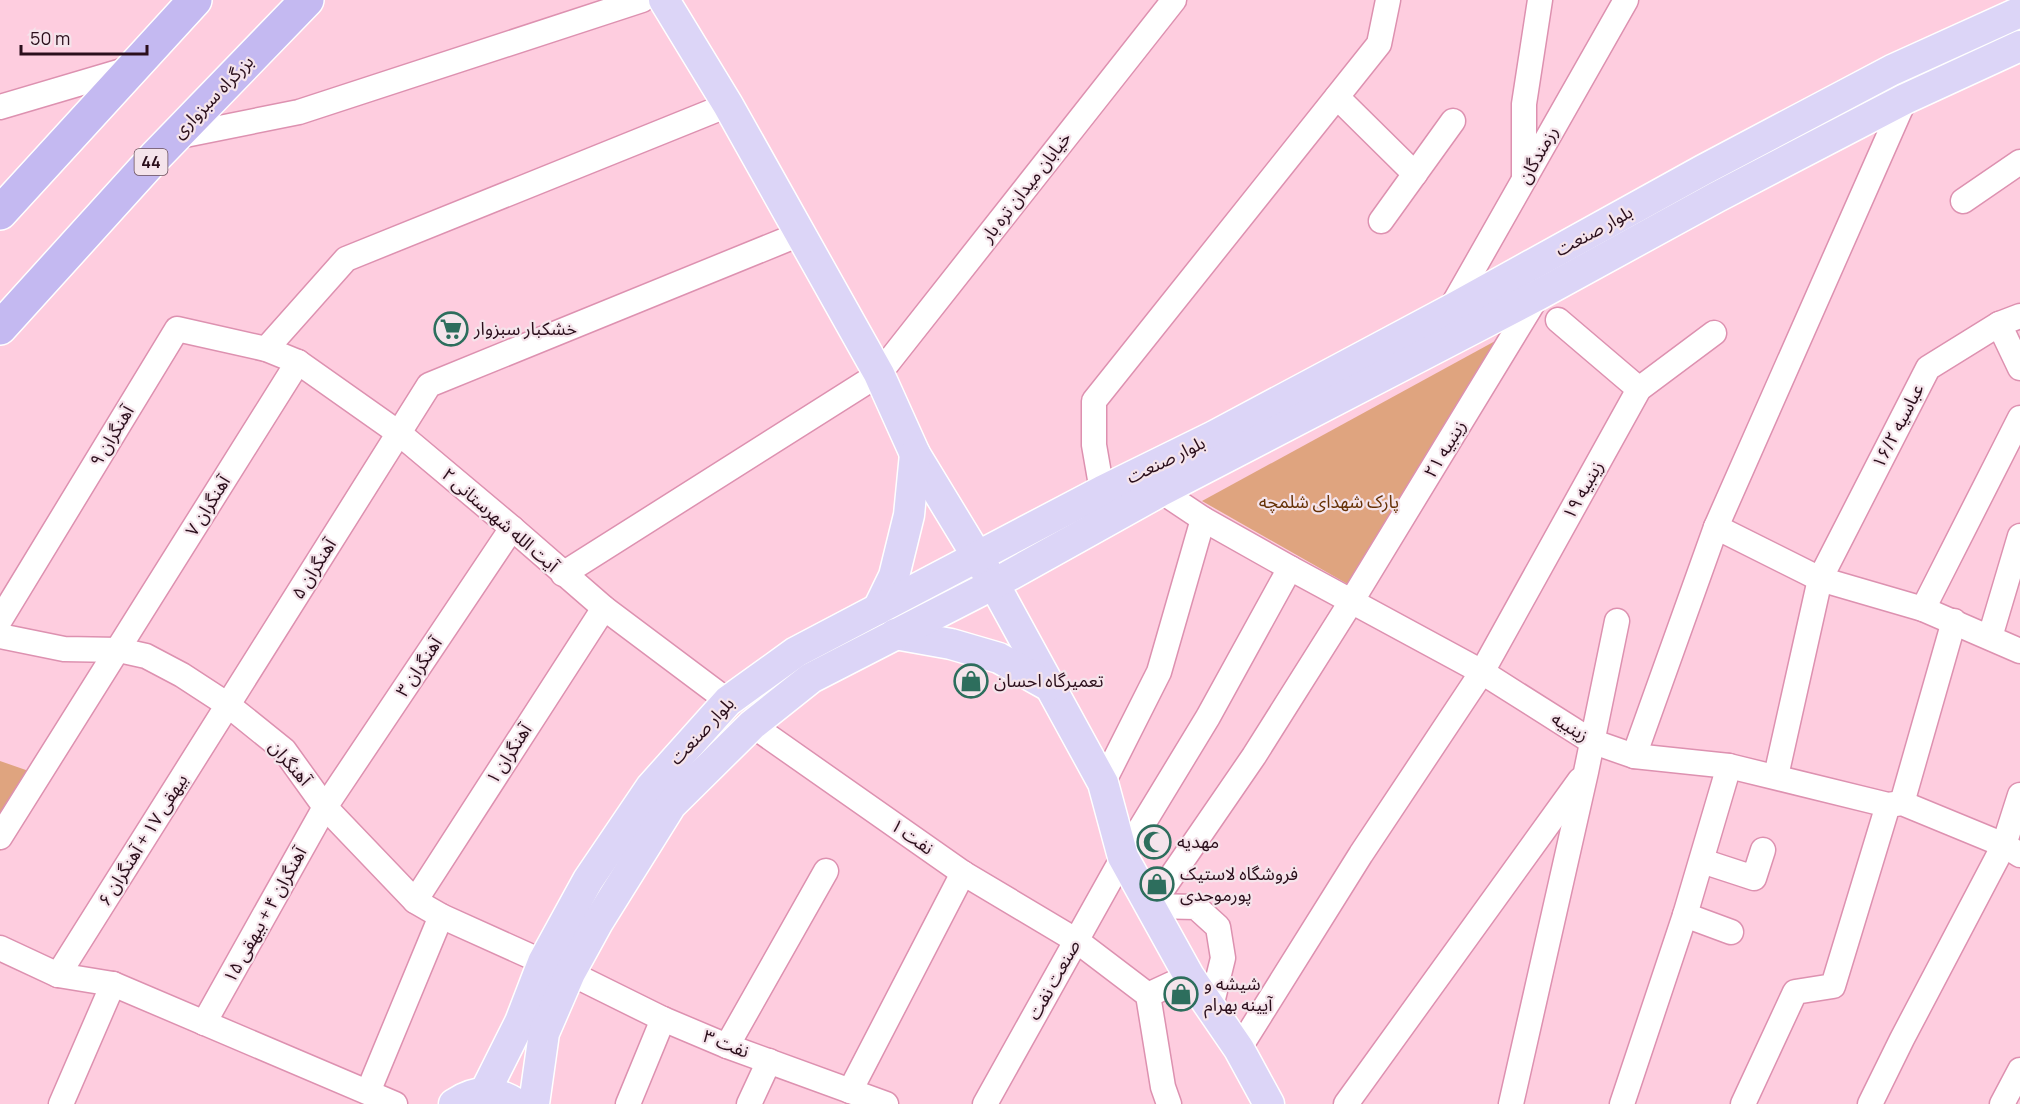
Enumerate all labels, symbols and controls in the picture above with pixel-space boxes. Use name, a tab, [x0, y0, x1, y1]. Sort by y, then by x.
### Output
scale bar	[21, 18, 147, 56]
text: 50 m	[30, 26, 70, 50]
street label: بزرگراه سبزواری	[166, 49, 258, 143]
street label: رزمندگان	[1511, 121, 1563, 188]
street label: خیابان میدان تره بار	[974, 126, 1076, 247]
road number: 44	[134, 149, 168, 175]
street label: بلوار صنعت	[1551, 199, 1636, 261]
supermarket icon: خشکبار سبزوار	[433, 311, 469, 347]
place label: خشکبار سبزوار	[473, 316, 577, 340]
street label: عباسیه ۱۶/۲	[1866, 379, 1929, 472]
street label: آهنگران ۹	[84, 400, 139, 470]
street label: زینبیه ۲۱	[1418, 415, 1471, 482]
street label: بلوار صنعت	[1122, 430, 1209, 488]
street label: زینبیه ۱۹	[1556, 456, 1608, 523]
street label: آیت الله شهرستانی ۲	[437, 462, 565, 577]
street label: آهنگران ۷	[179, 470, 235, 540]
park label: پارک شهدای شلمچه	[1259, 489, 1399, 513]
street label: آهنگران ۵	[285, 533, 341, 603]
street label: آهنگران ۳	[389, 631, 447, 701]
shop icon: تعمیرگاه احسان	[953, 663, 989, 699]
place label: تعمیرگاه احسان	[994, 668, 1104, 692]
street label: بلوار صنعت	[664, 691, 739, 769]
street label: زینبیه	[1548, 706, 1594, 747]
street label: آهنگران ۱	[480, 718, 537, 788]
street label: آهنگران	[264, 734, 318, 791]
street label: بیهقی ۱۷ + آهنگران ۶	[92, 769, 193, 910]
street label: نفت ۱	[886, 813, 939, 860]
mosque icon: مهدیه	[1136, 824, 1172, 860]
place label: مهدیه	[1177, 829, 1219, 853]
street label: آهنگران ۴ + بیهقی ۱۵	[217, 842, 312, 987]
place label: فروشگاه لاستیک پورموحدی	[1180, 861, 1298, 906]
shop icon: فروشگاه لاستیک پورموحدی	[1139, 866, 1175, 902]
street label: صنعت نفت	[1021, 935, 1085, 1024]
place label: شیشه و آیینه بهرام	[1204, 971, 1273, 1019]
shop icon: شیشه و آیینه بهرام	[1163, 976, 1199, 1012]
street label: نفت ۳	[700, 1023, 753, 1063]

